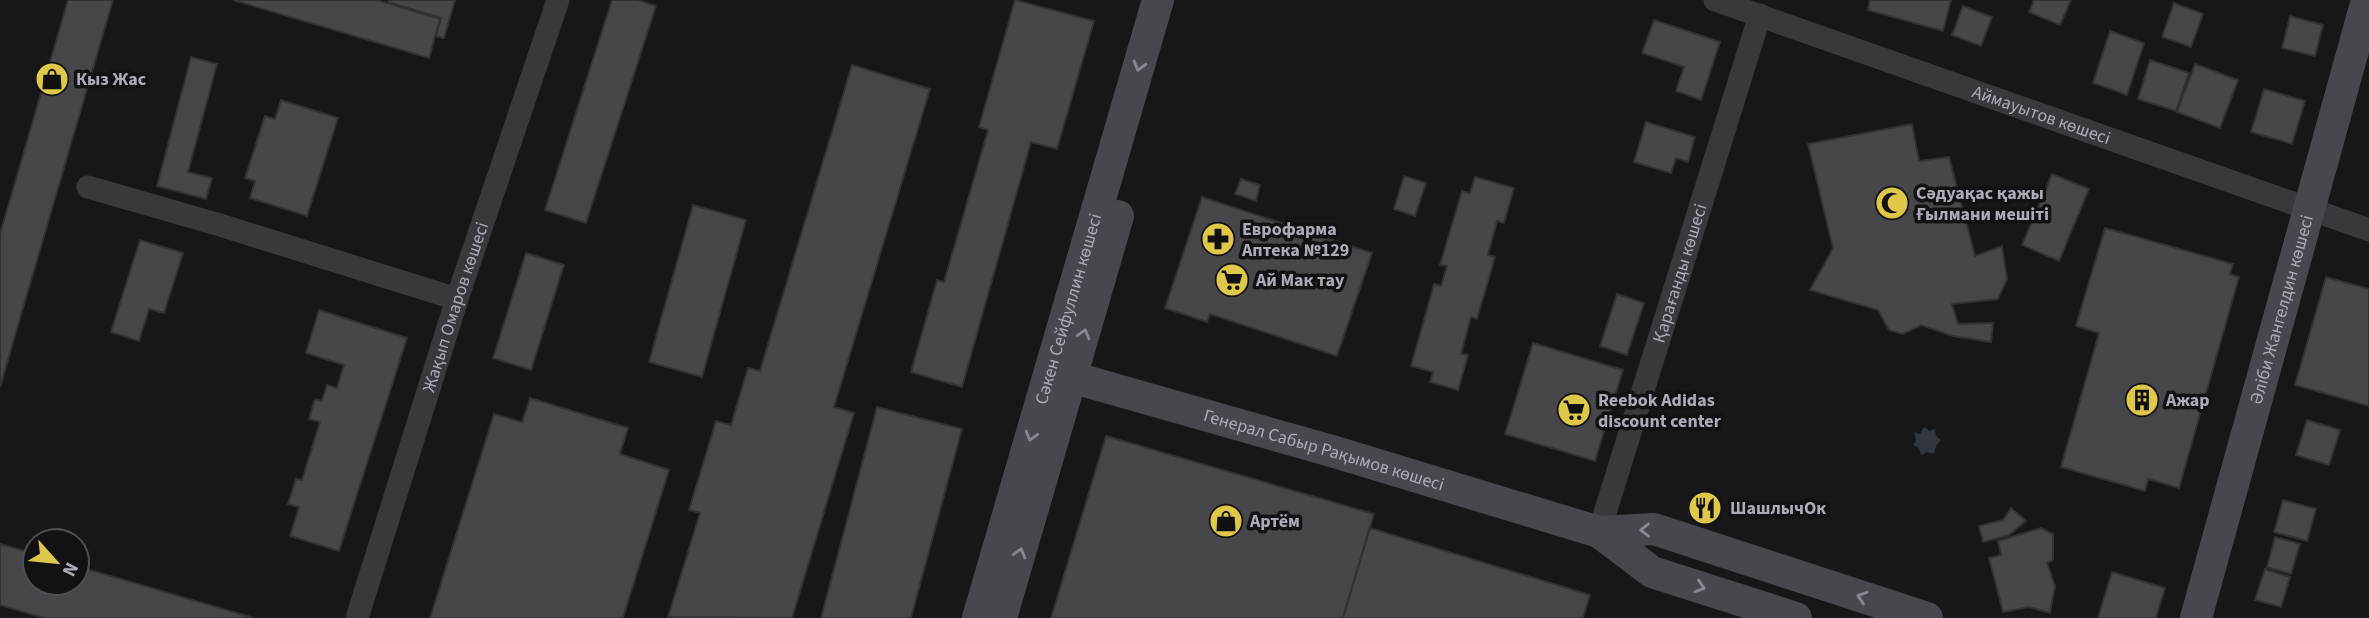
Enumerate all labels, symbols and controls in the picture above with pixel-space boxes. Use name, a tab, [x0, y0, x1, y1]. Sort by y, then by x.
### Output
one-way arrow	[1133, 59, 1147, 71]
shop icon: Кыз Жас	[33, 60, 71, 98]
place label: Кыз Жас	[76, 67, 147, 92]
street label: Аймауытов көшесі	[1969, 79, 2114, 151]
place label: Сәдуақас қажы Ғылмани мешіті	[1916, 181, 2049, 227]
mosque icon: Сәдуақас қажы Ғылмани мешіті	[1873, 184, 1911, 222]
street label: Қарағанды көшесі	[1647, 201, 1713, 346]
street label: Сәкен Сейфуллин көшесі	[1029, 211, 1108, 407]
street label: Әліби Жангелдин көшесі	[2244, 212, 2320, 407]
place label: Еврофарма Аптека №129	[1241, 217, 1349, 263]
street label: Жақып Омаров көшесі	[416, 219, 495, 396]
pharmacy icon: Еврофарма Аптека №129	[1199, 220, 1237, 258]
supermarket icon: Ай Мак тау	[1213, 261, 1251, 299]
place label: Ай Мак тау	[1255, 268, 1345, 293]
one-way arrow	[1076, 328, 1090, 340]
building icon: Ажар	[2123, 381, 2161, 419]
place label: Reebok Adidas discount center	[1598, 388, 1722, 434]
place label: Ажар	[2165, 388, 2210, 413]
supermarket icon: Reebok Adidas discount center	[1555, 391, 1593, 429]
street label: Генерал Сабыр Рақымов көшесі	[1201, 403, 1447, 497]
one-way arrow	[1025, 430, 1040, 442]
restaurant icon: ШашлычОк	[1686, 489, 1724, 527]
place label: ШашлычОк	[1730, 496, 1826, 521]
shop icon: Артём	[1207, 502, 1245, 540]
place label: Артём	[1249, 509, 1300, 534]
one-way arrow	[1639, 522, 1650, 537]
north arrow	[21, 527, 91, 597]
one-way arrow	[1012, 547, 1027, 559]
text: N	[55, 557, 85, 581]
one-way arrow	[1694, 579, 1706, 594]
one-way arrow	[1856, 591, 1868, 605]

